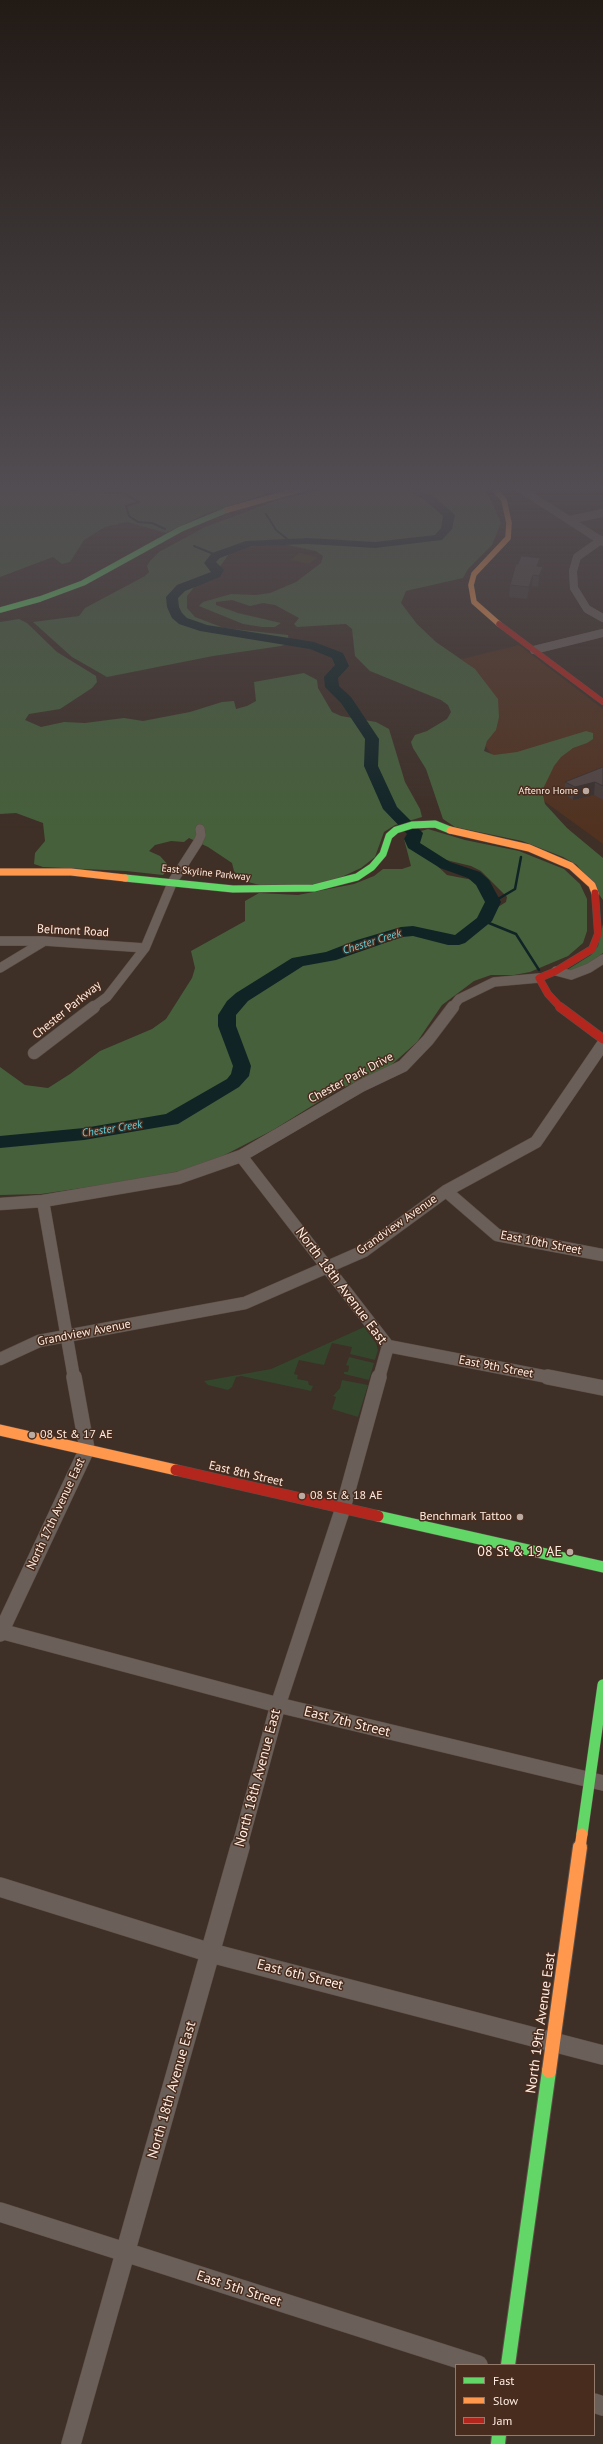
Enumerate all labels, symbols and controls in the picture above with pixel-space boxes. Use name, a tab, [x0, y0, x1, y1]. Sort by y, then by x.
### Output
place label: Aftenro Home	[519, 785, 578, 797]
marker: Aftenro Home	[581, 786, 591, 796]
street label: East Skyline Parkway	[161, 862, 251, 884]
street label: Belmont Road	[37, 922, 109, 940]
water label: Chester Creek	[341, 927, 403, 957]
street label: Chester Parkway	[30, 978, 104, 1042]
street label: Chester Park Drive	[306, 1050, 396, 1106]
water label: Chester Creek	[81, 1118, 143, 1140]
street label: Grandview Avenue	[354, 1192, 440, 1258]
street label: North 18th Avenue East	[292, 1224, 390, 1348]
street label: East 10th Street	[499, 1228, 583, 1258]
street label: Grandview Avenue	[36, 1317, 132, 1349]
street label: East 9th Street	[457, 1353, 535, 1381]
place label: 08 St & 17 AE	[40, 1428, 113, 1442]
marker: 08 St & 17 AE	[27, 1430, 37, 1440]
street label: North 17th Avenue East	[24, 1456, 88, 1572]
street label: East 8th Street	[207, 1458, 285, 1490]
place label: 08 St & 18 AE	[310, 1489, 383, 1503]
marker: 08 St & 18 AE	[297, 1491, 307, 1501]
place label: Benchmark Tattoo	[419, 1510, 512, 1524]
marker: Benchmark Tattoo	[515, 1512, 525, 1522]
place label: 08 St & 19 AE	[477, 1544, 562, 1560]
marker: 08 St & 19 AE	[565, 1547, 575, 1557]
street label: East 7th Street	[302, 1703, 392, 1741]
street label: North 18th Avenue East	[231, 1707, 285, 1849]
street label: North 19th Avenue East	[523, 1951, 559, 2095]
street label: East 6th Street	[255, 1956, 345, 1994]
street label: North 18th Avenue East	[144, 2019, 200, 2161]
street label: East 5th Street	[194, 2267, 284, 2311]
legend	[455, 2364, 595, 2436]
text: Fast	[493, 2373, 514, 2388]
text: Slow	[493, 2393, 518, 2408]
text: Jam	[493, 2413, 512, 2428]

